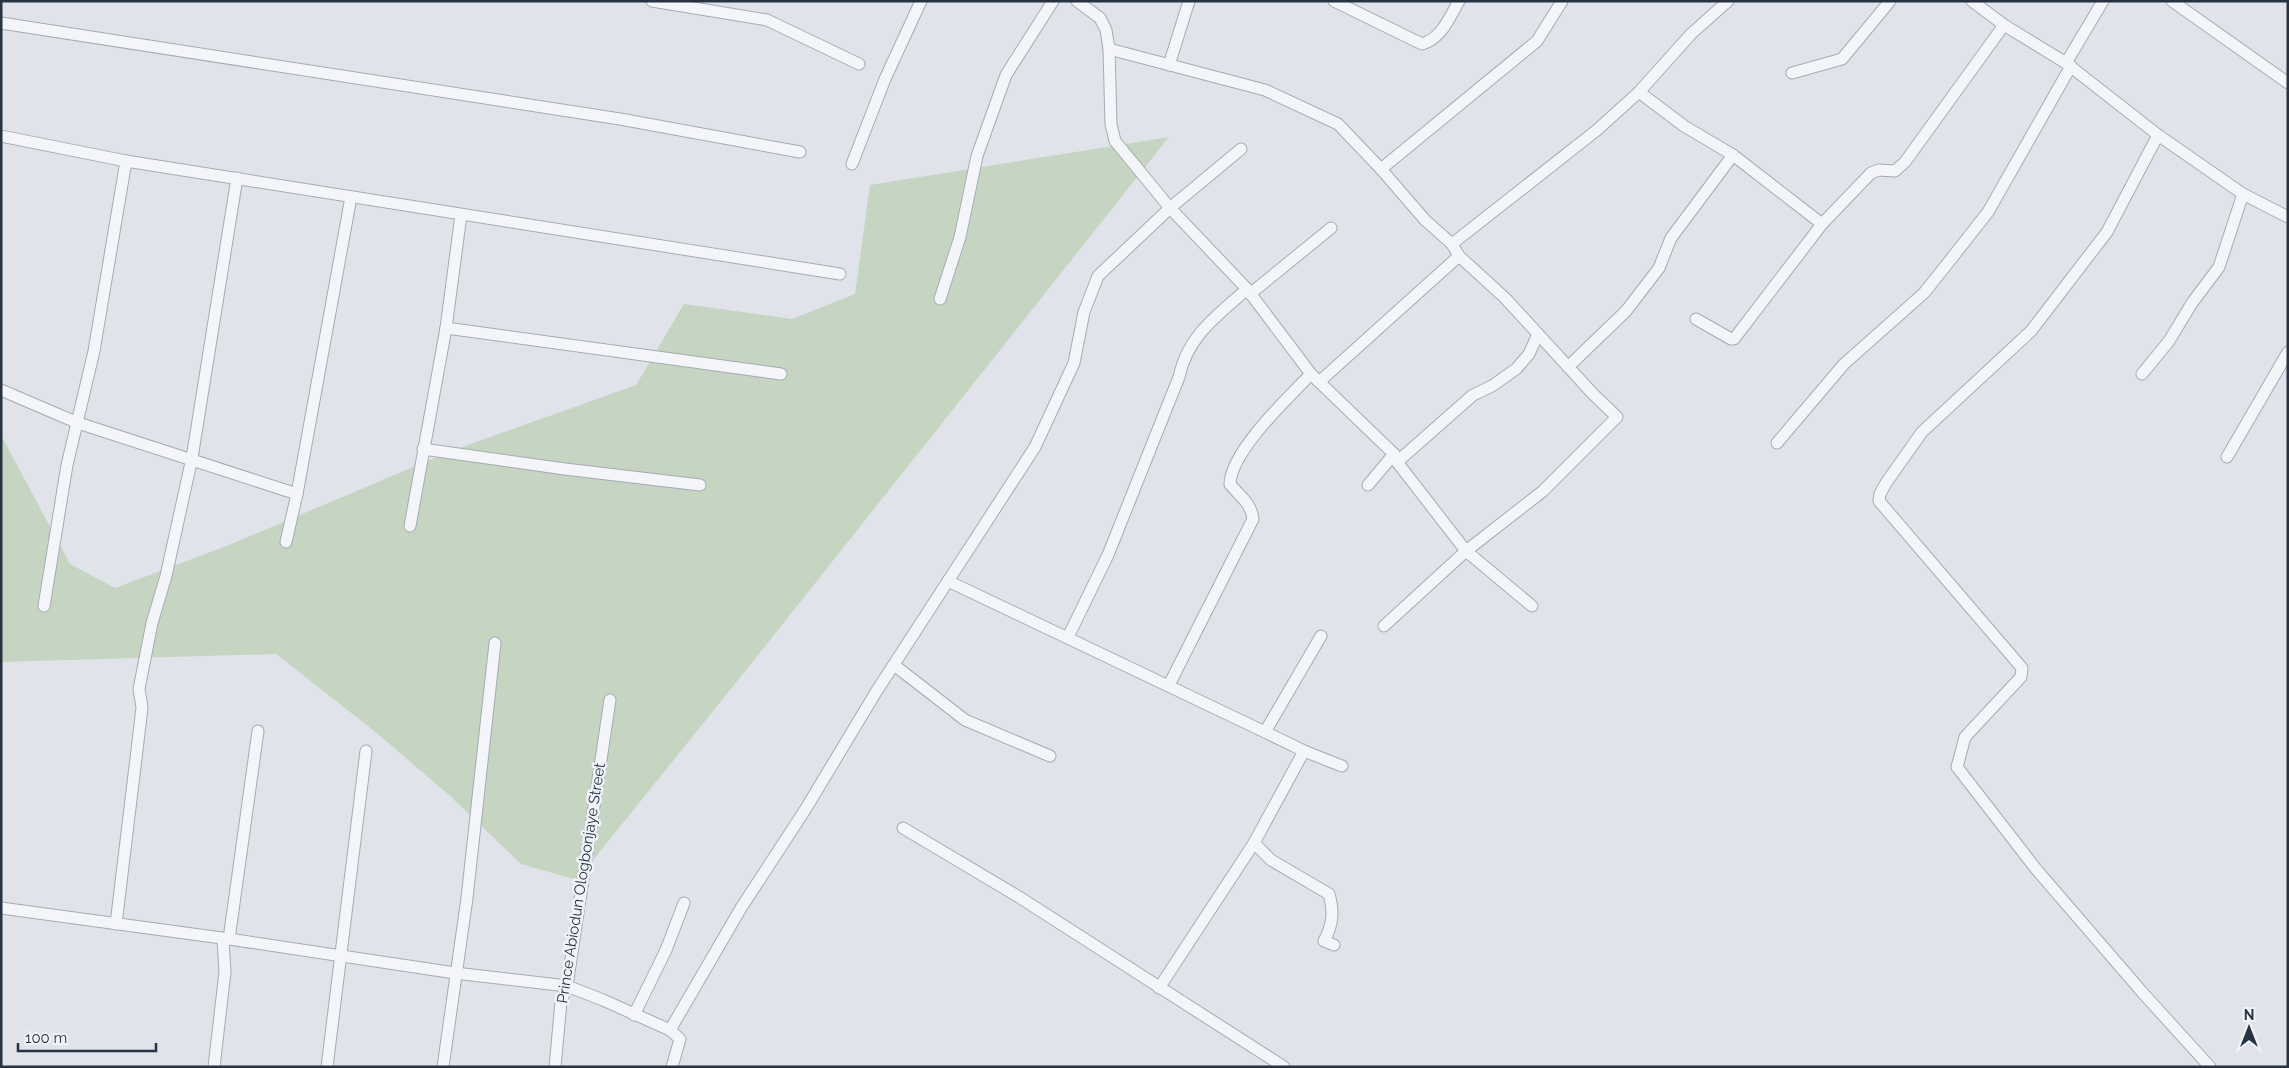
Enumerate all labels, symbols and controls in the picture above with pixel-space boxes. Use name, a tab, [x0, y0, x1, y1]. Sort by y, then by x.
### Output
street label: Prince Abiodun Ologbonjaye Street	[553, 761, 609, 1005]
north arrow	[2224, 1003, 2274, 1053]
text: N	[2244, 1007, 2254, 1023]
scale bar	[18, 1020, 155, 1052]
text: 100 m	[25, 1029, 67, 1047]

